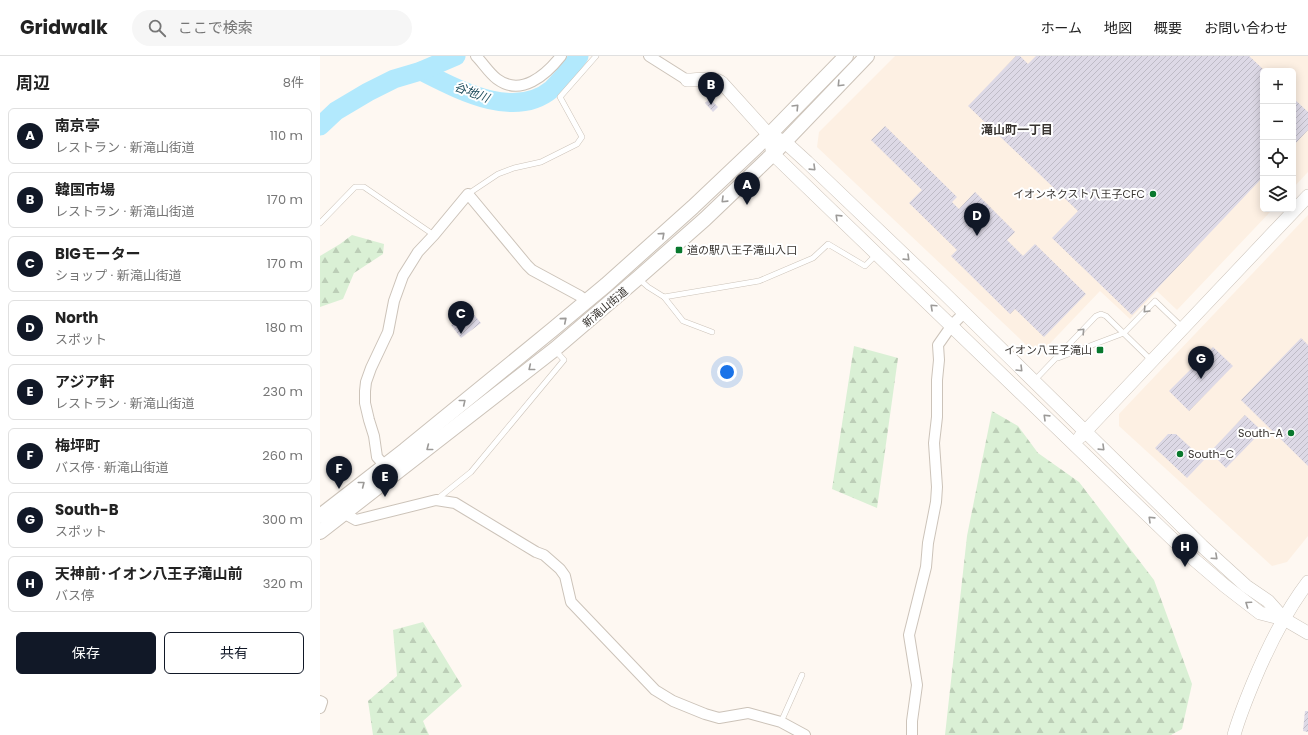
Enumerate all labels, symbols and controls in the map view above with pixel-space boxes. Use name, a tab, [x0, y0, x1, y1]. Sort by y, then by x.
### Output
search box	[132, 10, 412, 46]
text: Gridwalk	[20, 14, 108, 41]
icon: search	[146, 17, 168, 39]
text: ここで検索	[178, 17, 253, 38]
text: ホーム	[1040, 18, 1082, 38]
text: 地図	[1104, 18, 1132, 38]
text: 概要	[1154, 18, 1182, 38]
text: お問い合わせ	[1204, 18, 1288, 38]
map controls	[1260, 68, 1296, 212]
button: +	[1260, 68, 1296, 104]
text: 周辺	[16, 71, 50, 95]
pin: B	[698, 72, 724, 105]
text: 8件	[283, 73, 304, 92]
water label: 谷地川	[452, 78, 494, 107]
one-way arrow	[837, 79, 845, 87]
one-way arrow	[792, 104, 799, 112]
button: −	[1260, 104, 1296, 140]
text: 南京亭	[55, 115, 100, 136]
district label: 滝山町一丁目	[981, 121, 1053, 138]
text: A	[25, 126, 35, 145]
text: 110 m	[270, 126, 303, 145]
text: レストラン · 新滝山街道	[55, 138, 195, 157]
button: locate	[1260, 140, 1296, 176]
one-way arrow	[809, 163, 816, 170]
pin: A	[734, 172, 760, 205]
button: layers	[1260, 176, 1296, 212]
text: 韓国市場	[55, 179, 115, 200]
place label: イオンネクスト八王子CFC	[1013, 186, 1145, 202]
marker: イオンネクスト八王子CFC	[1148, 189, 1158, 199]
text: B	[26, 190, 34, 209]
text: 170 m	[267, 190, 303, 209]
one-way arrow	[721, 195, 729, 203]
text: レストラン · 新滝山街道	[55, 202, 195, 221]
pin: D	[964, 203, 990, 236]
one-way arrow	[836, 215, 843, 222]
one-way arrow	[658, 233, 665, 240]
place label: 道の駅八王子滝山入口	[687, 242, 797, 258]
text: BIGモーター	[55, 243, 141, 264]
marker: 道の駅八王子滝山入口	[674, 245, 684, 255]
one-way arrow	[902, 253, 910, 261]
text: C	[25, 254, 35, 273]
text: 170 m	[267, 254, 303, 273]
text: ショップ · 新滝山街道	[55, 266, 182, 285]
street label: 新滝山街道	[579, 283, 631, 331]
pin: C	[448, 301, 474, 334]
one-way arrow	[930, 305, 937, 312]
one-way arrow	[1144, 306, 1151, 313]
text: North	[55, 307, 98, 328]
text: D	[25, 318, 35, 337]
text: 180 m	[266, 318, 303, 337]
one-way arrow	[560, 318, 567, 325]
one-way arrow	[1077, 328, 1085, 336]
text: スポット	[55, 330, 107, 349]
place label: イオン八王子滝山	[1004, 342, 1092, 358]
marker: イオン八王子滝山	[1095, 345, 1105, 355]
pin: G	[1188, 346, 1214, 379]
your location	[717, 362, 737, 382]
one-way arrow	[529, 363, 536, 370]
one-way arrow	[1015, 364, 1023, 372]
text: アジア軒	[55, 371, 114, 392]
text: E	[26, 382, 34, 401]
text: 230 m	[263, 382, 303, 401]
text: レストラン · 新滝山街道	[55, 394, 195, 413]
one-way arrow	[458, 399, 465, 406]
one-way arrow	[1043, 414, 1051, 422]
place label: South-A	[1238, 425, 1284, 441]
marker: South-A	[1286, 428, 1296, 438]
text: 梅坪町	[55, 435, 100, 456]
one-way arrow	[1097, 443, 1105, 450]
one-way arrow	[426, 444, 433, 451]
text: F	[26, 446, 34, 465]
text: 260 m	[262, 446, 303, 465]
place label: South-C	[1188, 446, 1234, 462]
marker: South-C	[1175, 449, 1185, 459]
pin: F	[326, 456, 352, 489]
text: バス停 · 新滝山街道	[55, 458, 169, 477]
pin: E	[372, 464, 398, 497]
one-way arrow	[357, 481, 364, 488]
text: South-B	[55, 499, 119, 520]
text: G	[25, 510, 35, 529]
text: 300 m	[262, 510, 303, 529]
one-way arrow	[1148, 516, 1156, 524]
text: スポット	[55, 522, 107, 541]
pin: H	[1172, 534, 1198, 567]
one-way arrow	[1211, 553, 1218, 560]
text: 天神前･イオン八王子滝山前	[55, 563, 243, 584]
text: H	[25, 574, 35, 593]
text: 320 m	[263, 574, 303, 593]
text: バス停	[55, 586, 94, 605]
one-way arrow	[1245, 601, 1252, 609]
button: 保存	[16, 632, 156, 674]
button: 共有	[164, 632, 304, 674]

